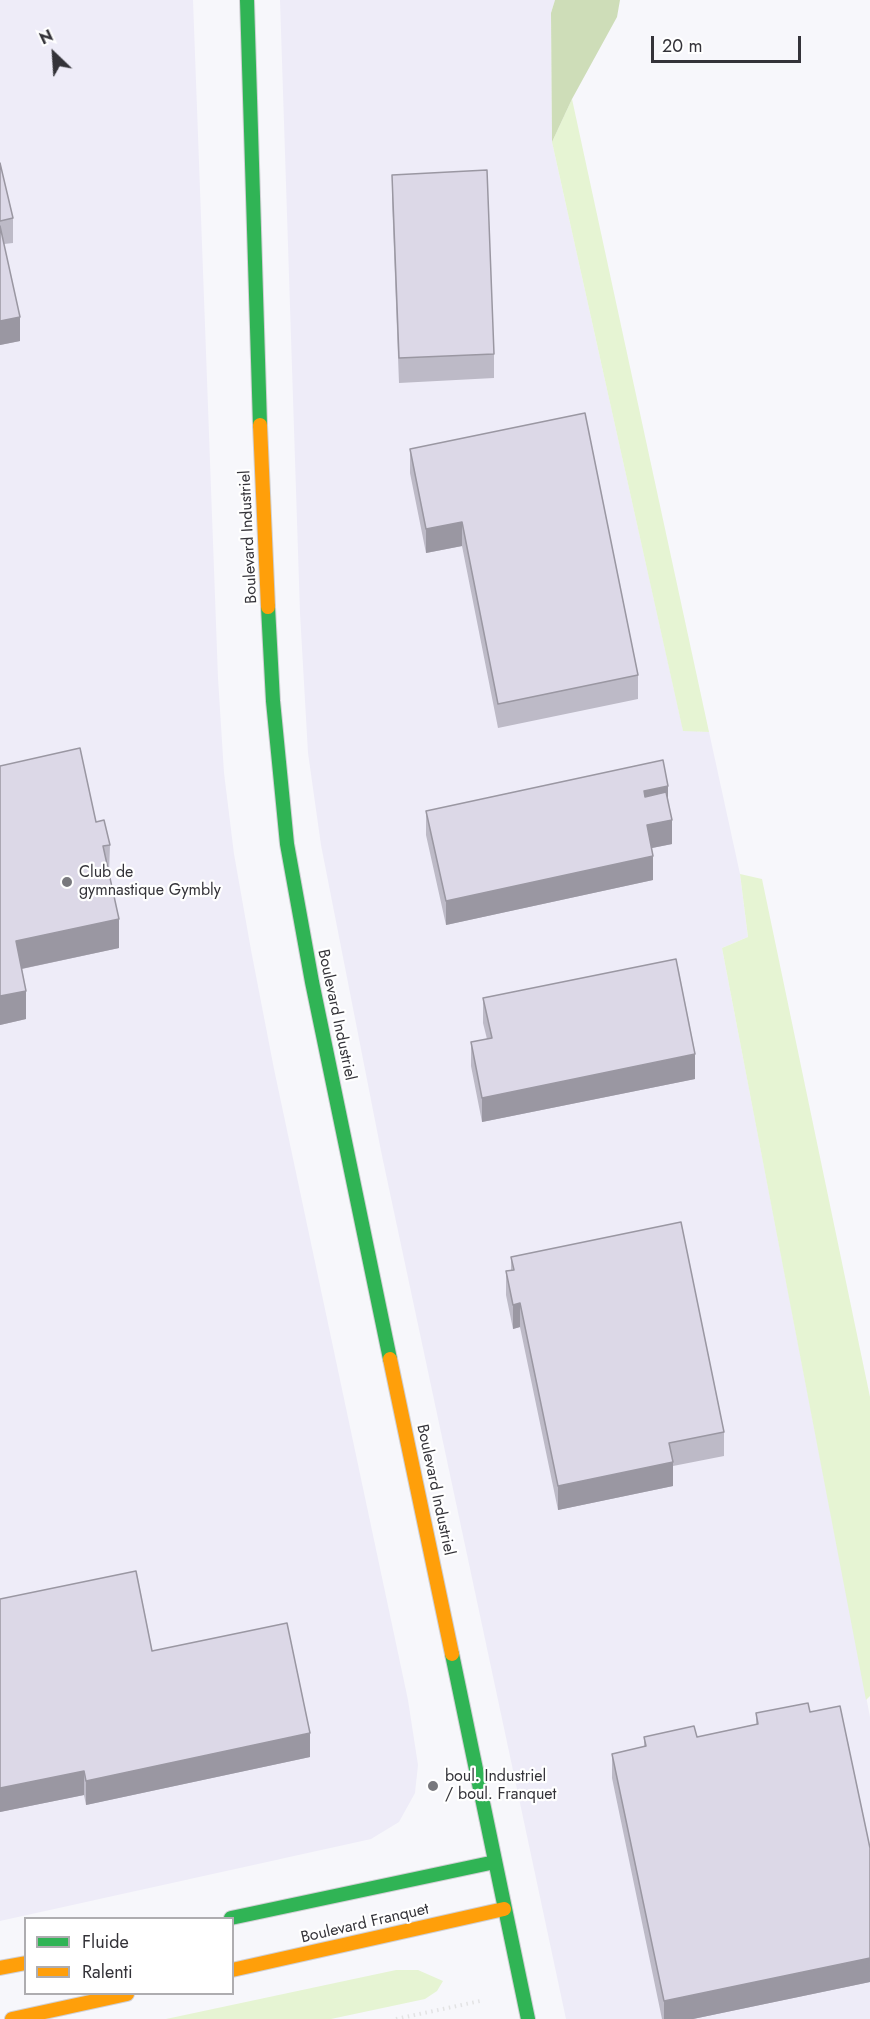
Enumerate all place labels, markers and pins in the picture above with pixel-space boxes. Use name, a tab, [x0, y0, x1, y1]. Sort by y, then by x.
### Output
place label: Club de gymnastique Gymbly	[79, 863, 221, 901]
marker: Club de gymnastique Gymbly	[60, 875, 74, 889]
place label: boul. Industriel / boul. Franquet	[445, 1767, 556, 1805]
marker: boul. Industriel / boul. Franquet	[426, 1779, 440, 1793]

